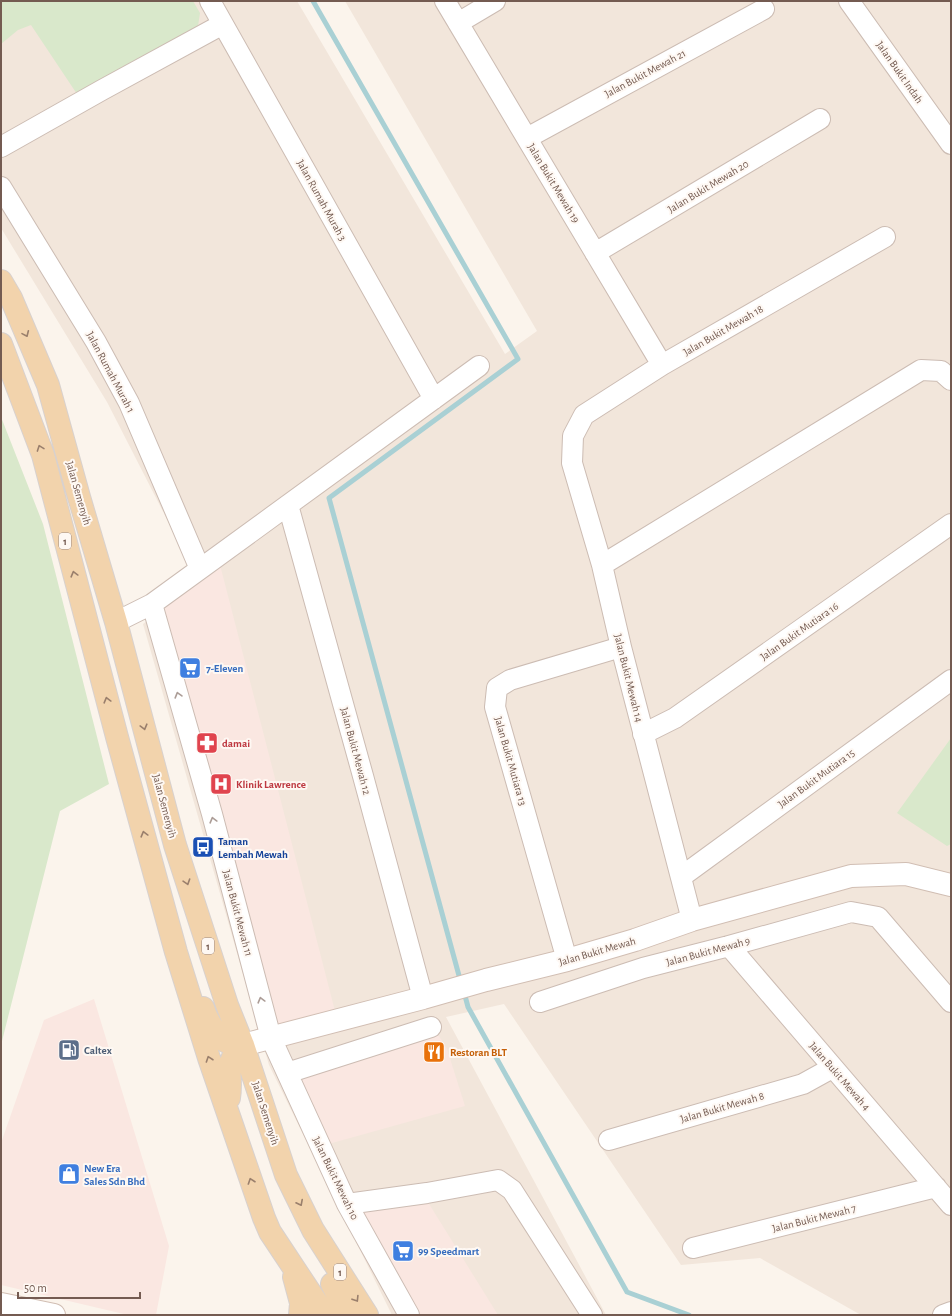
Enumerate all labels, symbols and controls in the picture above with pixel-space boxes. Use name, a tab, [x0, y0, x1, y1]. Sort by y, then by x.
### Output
street label: Jalan Bukit Indah	[874, 39, 925, 105]
street label: Jalan Bukit Mewah 21	[603, 47, 688, 99]
street label: Jalan Bukit Mewah 19	[526, 142, 582, 225]
street label: Jalan Rumah Murah 3	[295, 158, 349, 243]
street label: Jalan Bukit Mewah 20	[666, 158, 751, 215]
street label: Jalan Bukit Mewah 18	[681, 303, 765, 358]
one-way arrow	[21, 330, 29, 337]
street label: Jalan Rumah Murah 1	[85, 330, 137, 415]
one-way arrow	[37, 445, 45, 452]
street label: Jalan Semenyih	[64, 460, 93, 526]
road number: 1	[59, 533, 71, 549]
one-way arrow	[70, 571, 79, 578]
street label: Jalan Bukit Mutiara 16	[758, 600, 840, 662]
street label: Jalan Bukit Mewah 14	[612, 633, 645, 723]
supermarket icon: 7-Eleven	[177, 655, 203, 681]
place label: 7-Eleven	[206, 663, 244, 674]
one-way arrow	[174, 692, 183, 699]
one-way arrow	[103, 696, 112, 703]
street label: Jalan Bukit Mewah 12	[339, 706, 372, 796]
street label: Jalan Bukit Mutiara 13	[493, 715, 529, 807]
one-way arrow	[139, 724, 148, 731]
pharmacy icon: damai	[194, 730, 220, 756]
place label: damai	[222, 738, 250, 749]
street label: Jalan Bukit Mutiara 15	[776, 747, 857, 810]
hospital icon: Klinik Lawrence	[208, 771, 234, 797]
street label: Jalan Semenyih	[151, 773, 178, 839]
place label: Klinik Lawrence	[236, 779, 306, 790]
one-way arrow	[209, 817, 218, 824]
one-way arrow	[140, 831, 148, 838]
bus stop icon: Taman Lembah Mewah	[190, 834, 216, 860]
place label: Taman Lembah Mewah	[218, 836, 288, 860]
street label: Jalan Bukit Mewah 11	[221, 869, 254, 958]
one-way arrow	[182, 878, 191, 885]
street label: Jalan Bukit Mewah	[557, 935, 637, 968]
street label: Jalan Bukit Mewah 9	[665, 935, 751, 968]
road number: 1	[202, 938, 214, 954]
one-way arrow	[257, 997, 266, 1004]
fuel station icon: Caltex	[56, 1037, 82, 1063]
restaurant icon: Restoran BLT	[421, 1039, 447, 1065]
street label: Jalan Bukit Mewah 4	[807, 1040, 872, 1113]
place label: Caltex	[84, 1045, 112, 1056]
place label: Restoran BLT	[450, 1047, 507, 1058]
one-way arrow	[205, 1055, 214, 1062]
street label: Jalan Semenyih	[250, 1080, 281, 1146]
street label: Jalan Bukit Mewah 8	[679, 1090, 765, 1125]
street label: Jalan Bukit Mewah 10	[311, 1135, 361, 1222]
shop icon: New Era Sales Sdn Bhd	[56, 1161, 82, 1187]
place label: New Era Sales Sdn Bhd	[84, 1163, 145, 1187]
one-way arrow	[247, 1178, 256, 1185]
one-way arrow	[295, 1198, 303, 1206]
street label: Jalan Bukit Mewah 7	[771, 1203, 858, 1234]
supermarket icon: 99 Speedmart	[390, 1238, 416, 1264]
place label: 99 Speedmart	[418, 1246, 480, 1257]
road number: 1	[334, 1264, 346, 1280]
scale bar	[18, 1274, 140, 1300]
text: 50 m	[24, 1282, 47, 1294]
one-way arrow	[352, 1295, 359, 1302]

